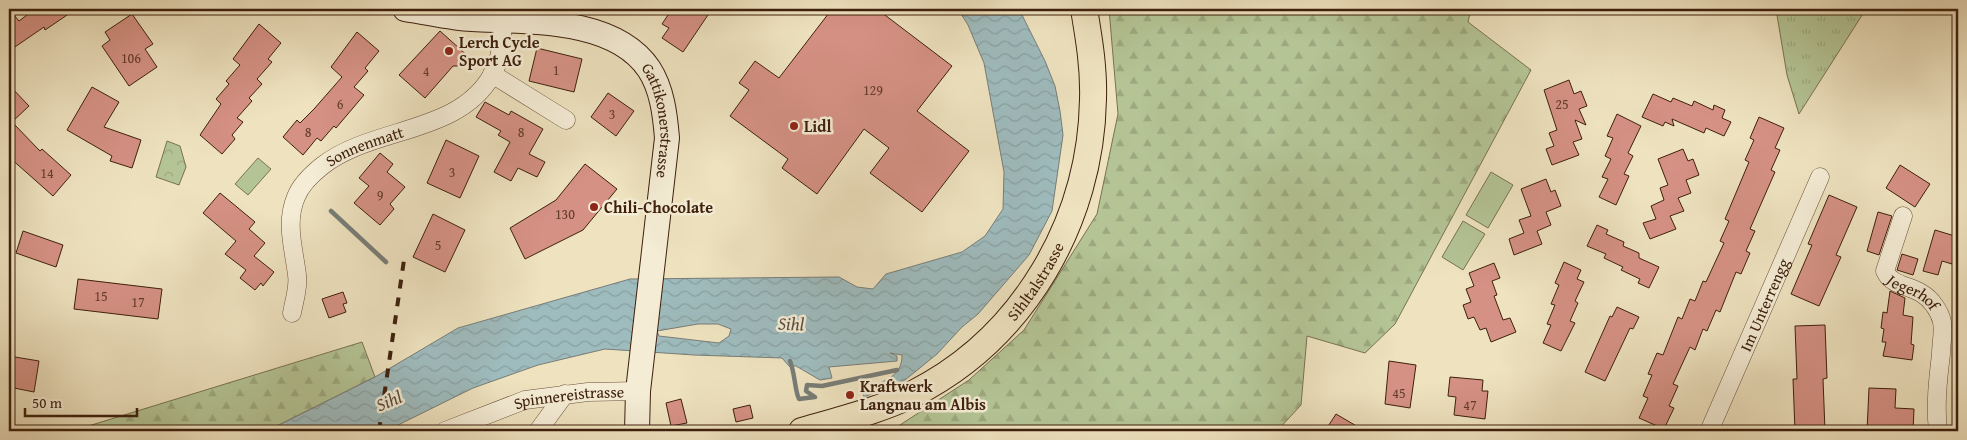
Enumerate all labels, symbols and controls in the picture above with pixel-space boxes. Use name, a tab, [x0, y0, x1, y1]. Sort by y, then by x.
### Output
place label: Lerch Cycle Sport AG	[459, 30, 540, 72]
marker: Lerch Cycle Sport AG	[443, 45, 455, 57]
house number: 106	[121, 48, 141, 68]
street label: Gattikonerstrasse	[636, 58, 679, 180]
house number: 1	[553, 60, 559, 80]
house number: 4	[423, 61, 430, 81]
house number: 129	[863, 80, 883, 100]
house number: 6	[337, 94, 344, 114]
house number: 25	[1555, 94, 1569, 114]
house number: 3	[609, 104, 615, 124]
place label: Lidl	[804, 114, 831, 138]
street label: Sonnenmatt	[320, 120, 407, 172]
marker: Lidl	[788, 120, 800, 132]
house number: 8	[305, 122, 312, 142]
house number: 8	[518, 122, 525, 142]
house number: 3	[449, 162, 455, 182]
house number: 14	[40, 163, 54, 183]
house number: 9	[377, 185, 384, 205]
place label: Chili-Chocolate	[604, 195, 713, 219]
marker: Chili-Chocolate	[588, 201, 600, 213]
house number: 130	[555, 204, 575, 224]
house number: 5	[435, 235, 441, 255]
street label: Sihltalstrasse	[1001, 238, 1070, 326]
street label: Im Unterrengg	[1733, 254, 1795, 355]
street label: Jegerhof	[1880, 267, 1947, 316]
house number: 15	[94, 286, 108, 306]
house number: 17	[131, 292, 145, 312]
water label: Sihl	[777, 310, 805, 337]
place label: Kraftwerk Langnau am Albis	[860, 374, 986, 416]
street label: Spinnereistrasse	[510, 379, 624, 415]
water label: Sihl	[371, 383, 407, 418]
house number: 45	[1392, 383, 1406, 403]
scale bar	[25, 385, 138, 417]
marker: Kraftwerk Langnau am Albis	[844, 389, 856, 401]
text: 50 m	[32, 392, 63, 413]
house number: 47	[1463, 395, 1477, 415]

